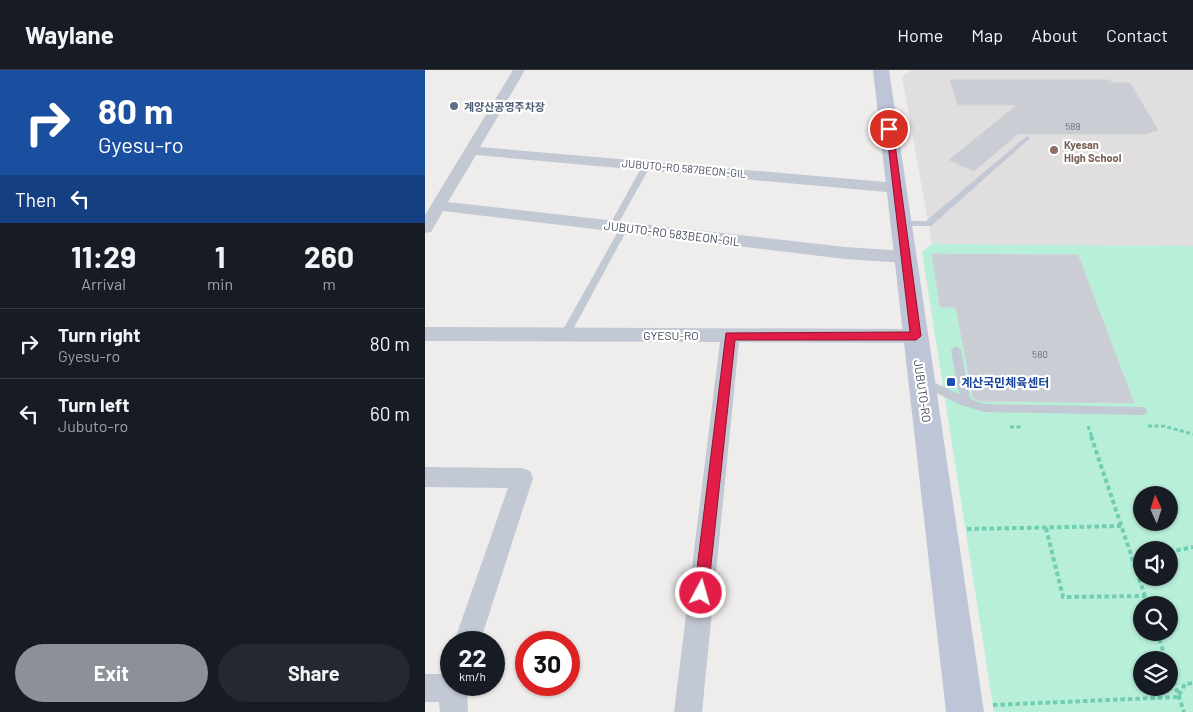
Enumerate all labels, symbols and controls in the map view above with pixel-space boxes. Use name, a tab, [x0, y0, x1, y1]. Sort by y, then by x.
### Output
text: Waylane	[25, 20, 114, 49]
text: Home	[897, 24, 943, 46]
text: Map	[971, 24, 1003, 46]
text: About	[1031, 24, 1078, 46]
text: Contact	[1106, 24, 1168, 46]
text: 80 m	[98, 89, 173, 131]
icon: right	[15, 90, 80, 155]
marker: 계양산공영주차장	[448, 100, 460, 112]
place label: 계양산공영주차장	[464, 100, 545, 113]
pin	[868, 108, 910, 150]
icon: arrive	[875, 115, 903, 143]
house number: 588	[1065, 120, 1081, 132]
text: Gyesu-ro	[98, 131, 184, 157]
place label: Kyesan High School	[1064, 138, 1122, 164]
marker: Kyesan High School	[1048, 144, 1060, 156]
street label: JUBUTO-RO 587BEON-GIL	[621, 156, 747, 180]
icon: left	[66, 185, 94, 213]
text: Then	[15, 188, 56, 211]
street label: JUBUTO-RO 583BEON-GIL	[603, 218, 741, 248]
text: 11:29	[71, 238, 136, 274]
text: 1	[215, 238, 225, 274]
text: 260	[304, 238, 354, 274]
text: Arrival	[81, 274, 126, 293]
text: min	[207, 274, 233, 293]
text: m	[322, 274, 336, 293]
text: Turn right	[58, 323, 140, 346]
street label: GYESU-RO	[643, 328, 699, 342]
icon: right	[15, 330, 43, 358]
text: 80 m	[370, 332, 410, 355]
text: Gyesu-ro	[58, 346, 120, 365]
house number: 580	[1032, 348, 1048, 360]
street label: JUBUTO-RO	[912, 359, 934, 423]
place label: 계산국민체육센터	[961, 375, 1049, 389]
marker: 계산국민체육센터	[945, 376, 957, 388]
text: Turn left	[58, 393, 129, 416]
icon: left	[15, 400, 43, 428]
text: 60 m	[370, 402, 410, 425]
text: Jubuto-ro	[58, 416, 128, 435]
north arrow	[1133, 486, 1177, 531]
map controls	[1133, 486, 1178, 696]
button: sound	[1133, 541, 1178, 586]
position arrow	[674, 566, 726, 618]
button: search	[1133, 596, 1178, 641]
speed limit sign: 30	[515, 631, 580, 696]
text: 22	[458, 642, 487, 672]
button: Exit	[15, 644, 208, 702]
button: Share	[218, 644, 410, 702]
button: layers	[1133, 651, 1178, 696]
text: km/h	[459, 669, 486, 683]

